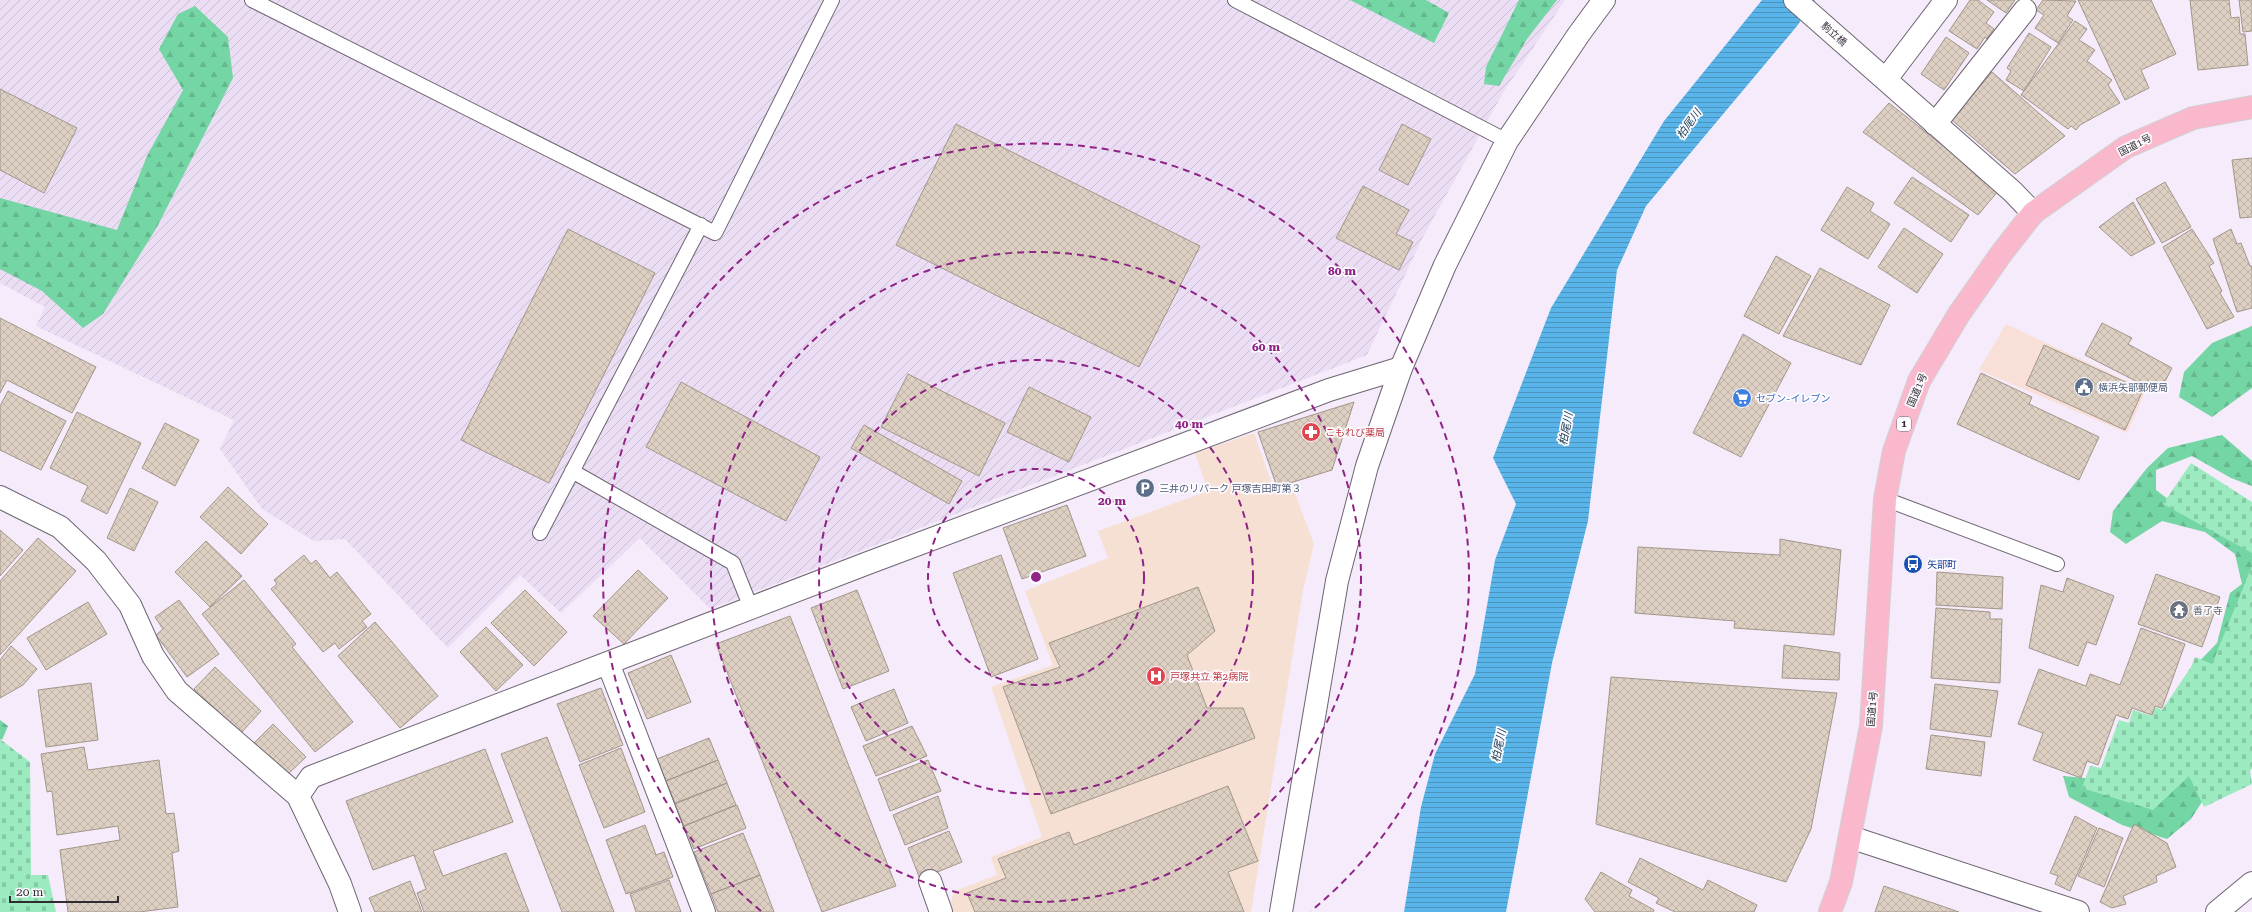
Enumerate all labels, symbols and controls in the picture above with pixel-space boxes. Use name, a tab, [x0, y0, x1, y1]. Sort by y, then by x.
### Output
street label: 駒立橋	[1819, 20, 1849, 48]
water label: 柏尾川	[1674, 106, 1705, 141]
street label: 国道1号	[2117, 132, 2153, 158]
text: 80 m	[1328, 264, 1356, 278]
text: 60 m	[1252, 340, 1280, 354]
street label: 国道1号	[1905, 371, 1929, 409]
public building icon: 横浜矢部郵便局	[2073, 376, 2095, 398]
place label: 横浜矢部郵便局	[2098, 382, 2168, 393]
supermarket icon: セブン-イレブン	[1731, 387, 1753, 409]
place label: セブン-イレブン	[1756, 393, 1830, 404]
water label: 柏尾川	[1556, 411, 1576, 446]
text: 40 m	[1175, 417, 1203, 431]
road number: 1	[1897, 417, 1911, 431]
pharmacy icon: こもれび薬局	[1300, 421, 1322, 443]
place label: こもれび薬局	[1325, 427, 1385, 438]
parking icon: 三井のリパーク 戸塚吉田町第３	[1134, 477, 1156, 499]
place label: 三井のリパーク 戸塚吉田町第３	[1159, 483, 1302, 494]
text: 20 m	[1098, 494, 1126, 508]
bus stop icon: 矢部町	[1902, 553, 1924, 575]
place label: 矢部町	[1927, 559, 1957, 570]
centre of rings	[1029, 570, 1043, 584]
temple icon: 善了寺	[2168, 599, 2190, 621]
place label: 善了寺	[2193, 605, 2223, 616]
hospital icon: 戸塚共立 第2病院	[1145, 665, 1167, 687]
place label: 戸塚共立 第2病院	[1170, 671, 1248, 682]
street label: 国道1号	[1865, 691, 1879, 727]
water label: 柏尾川	[1489, 728, 1509, 763]
scale bar	[10, 878, 118, 904]
text: 20 m	[16, 885, 43, 899]

